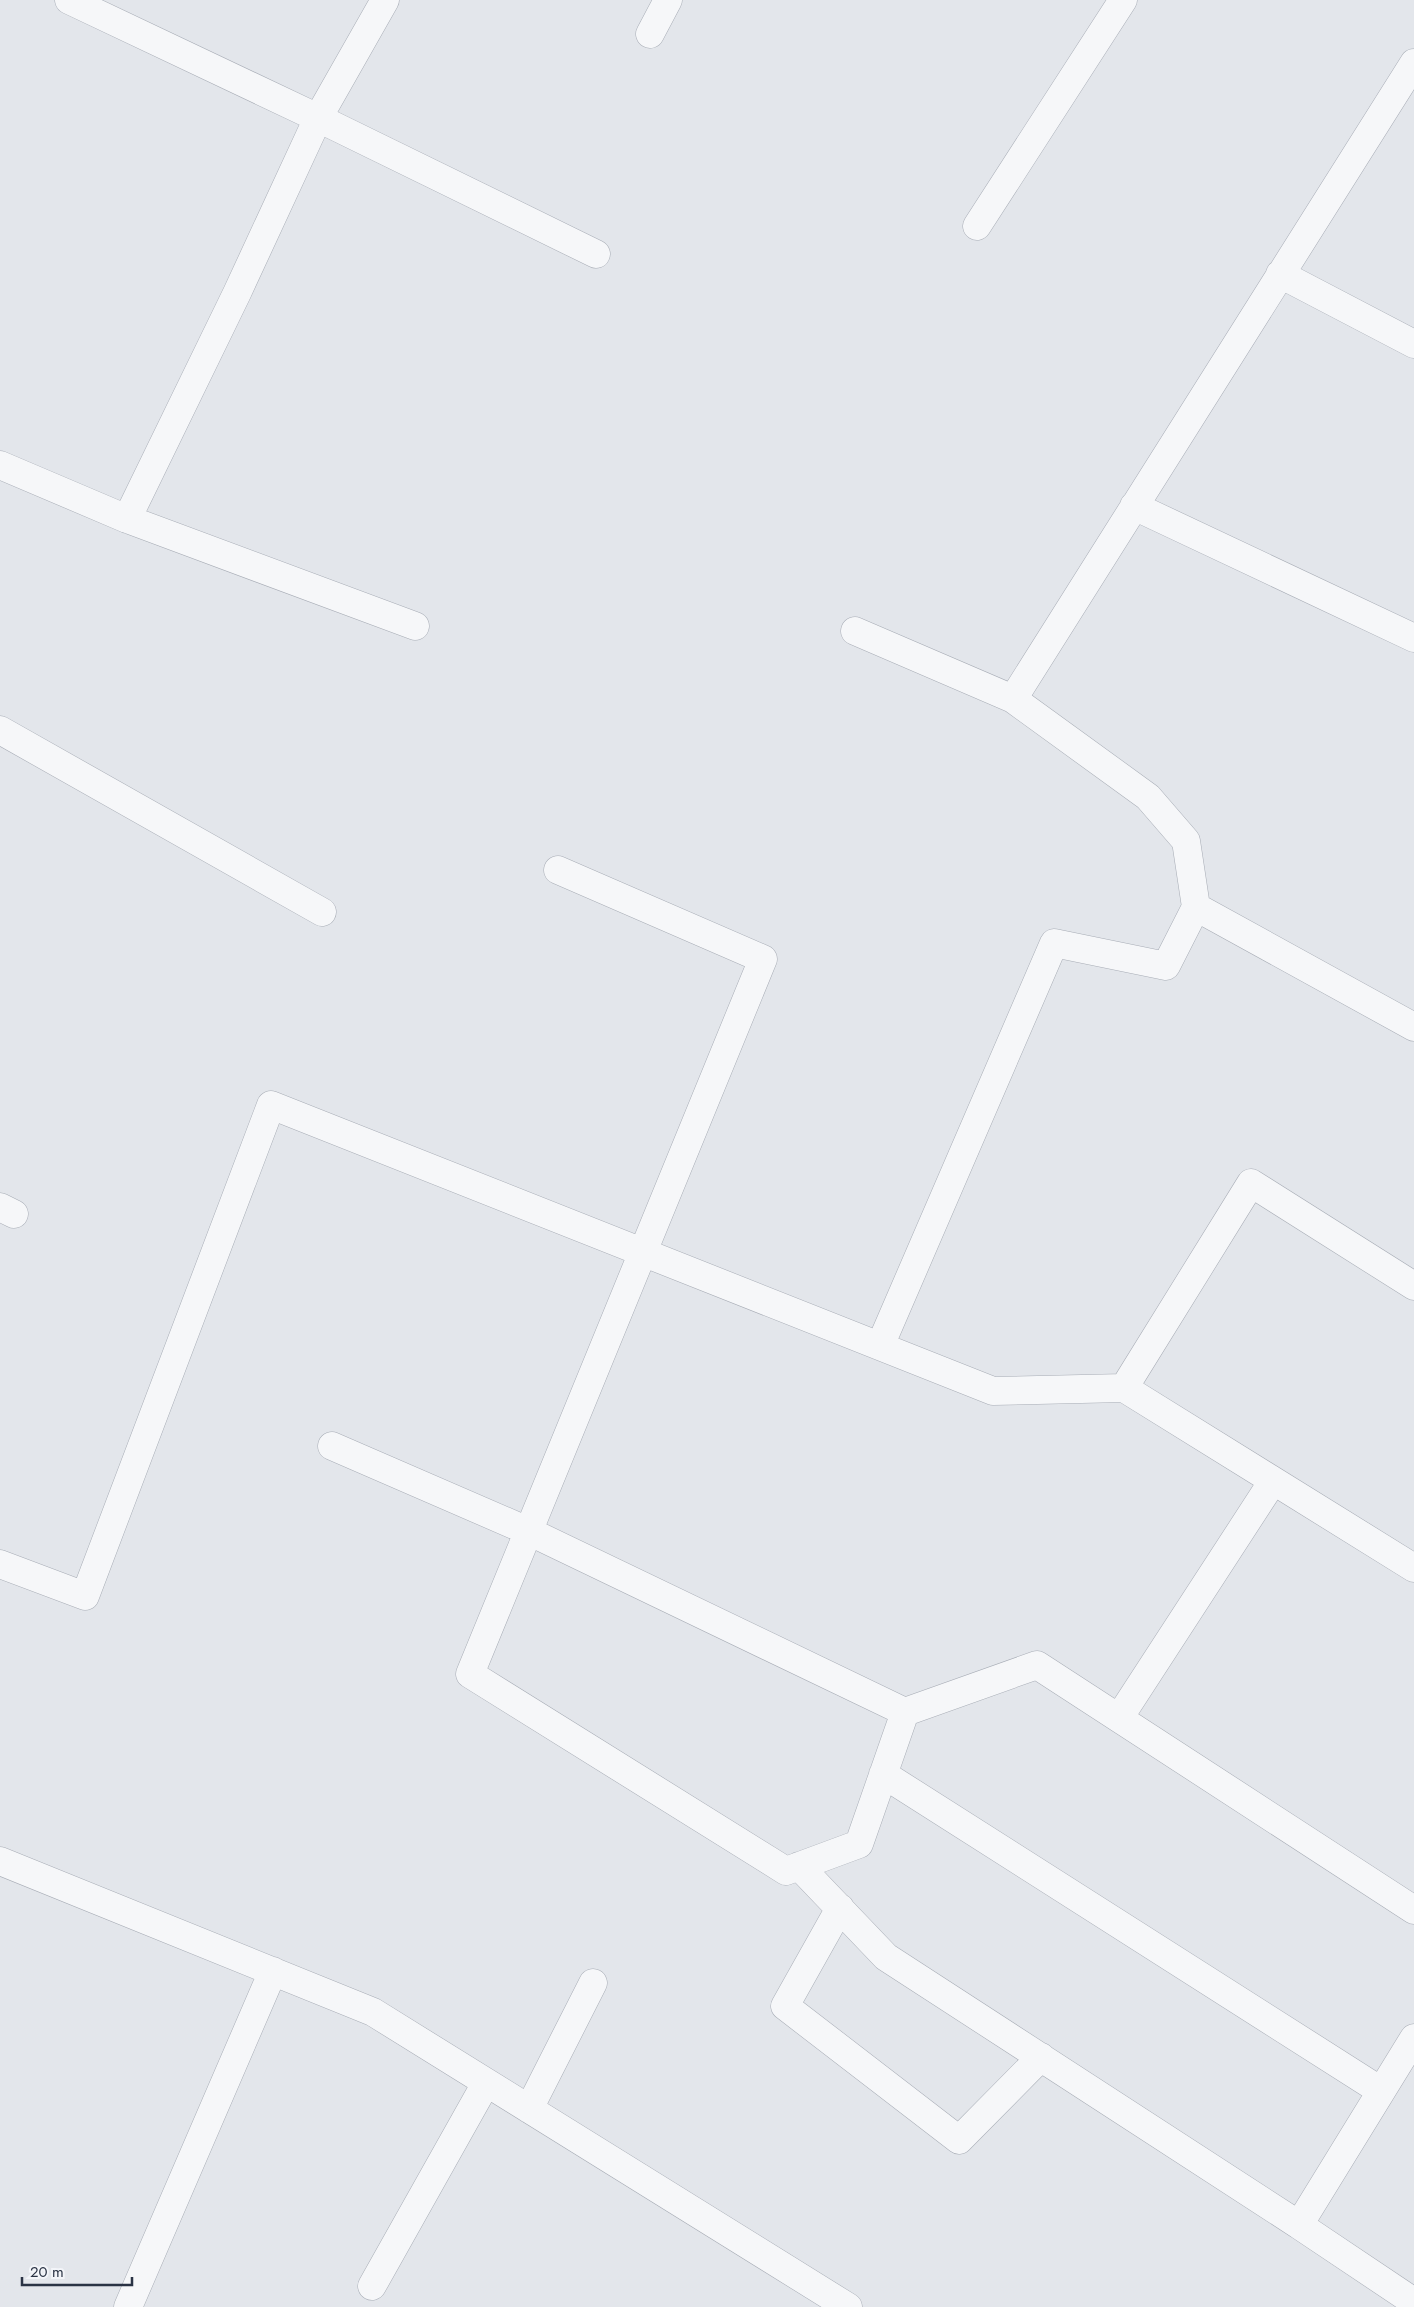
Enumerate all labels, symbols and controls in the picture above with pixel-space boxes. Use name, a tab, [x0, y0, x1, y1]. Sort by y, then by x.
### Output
scale bar	[22, 2254, 132, 2286]
text: 20 m	[30, 2261, 64, 2283]

